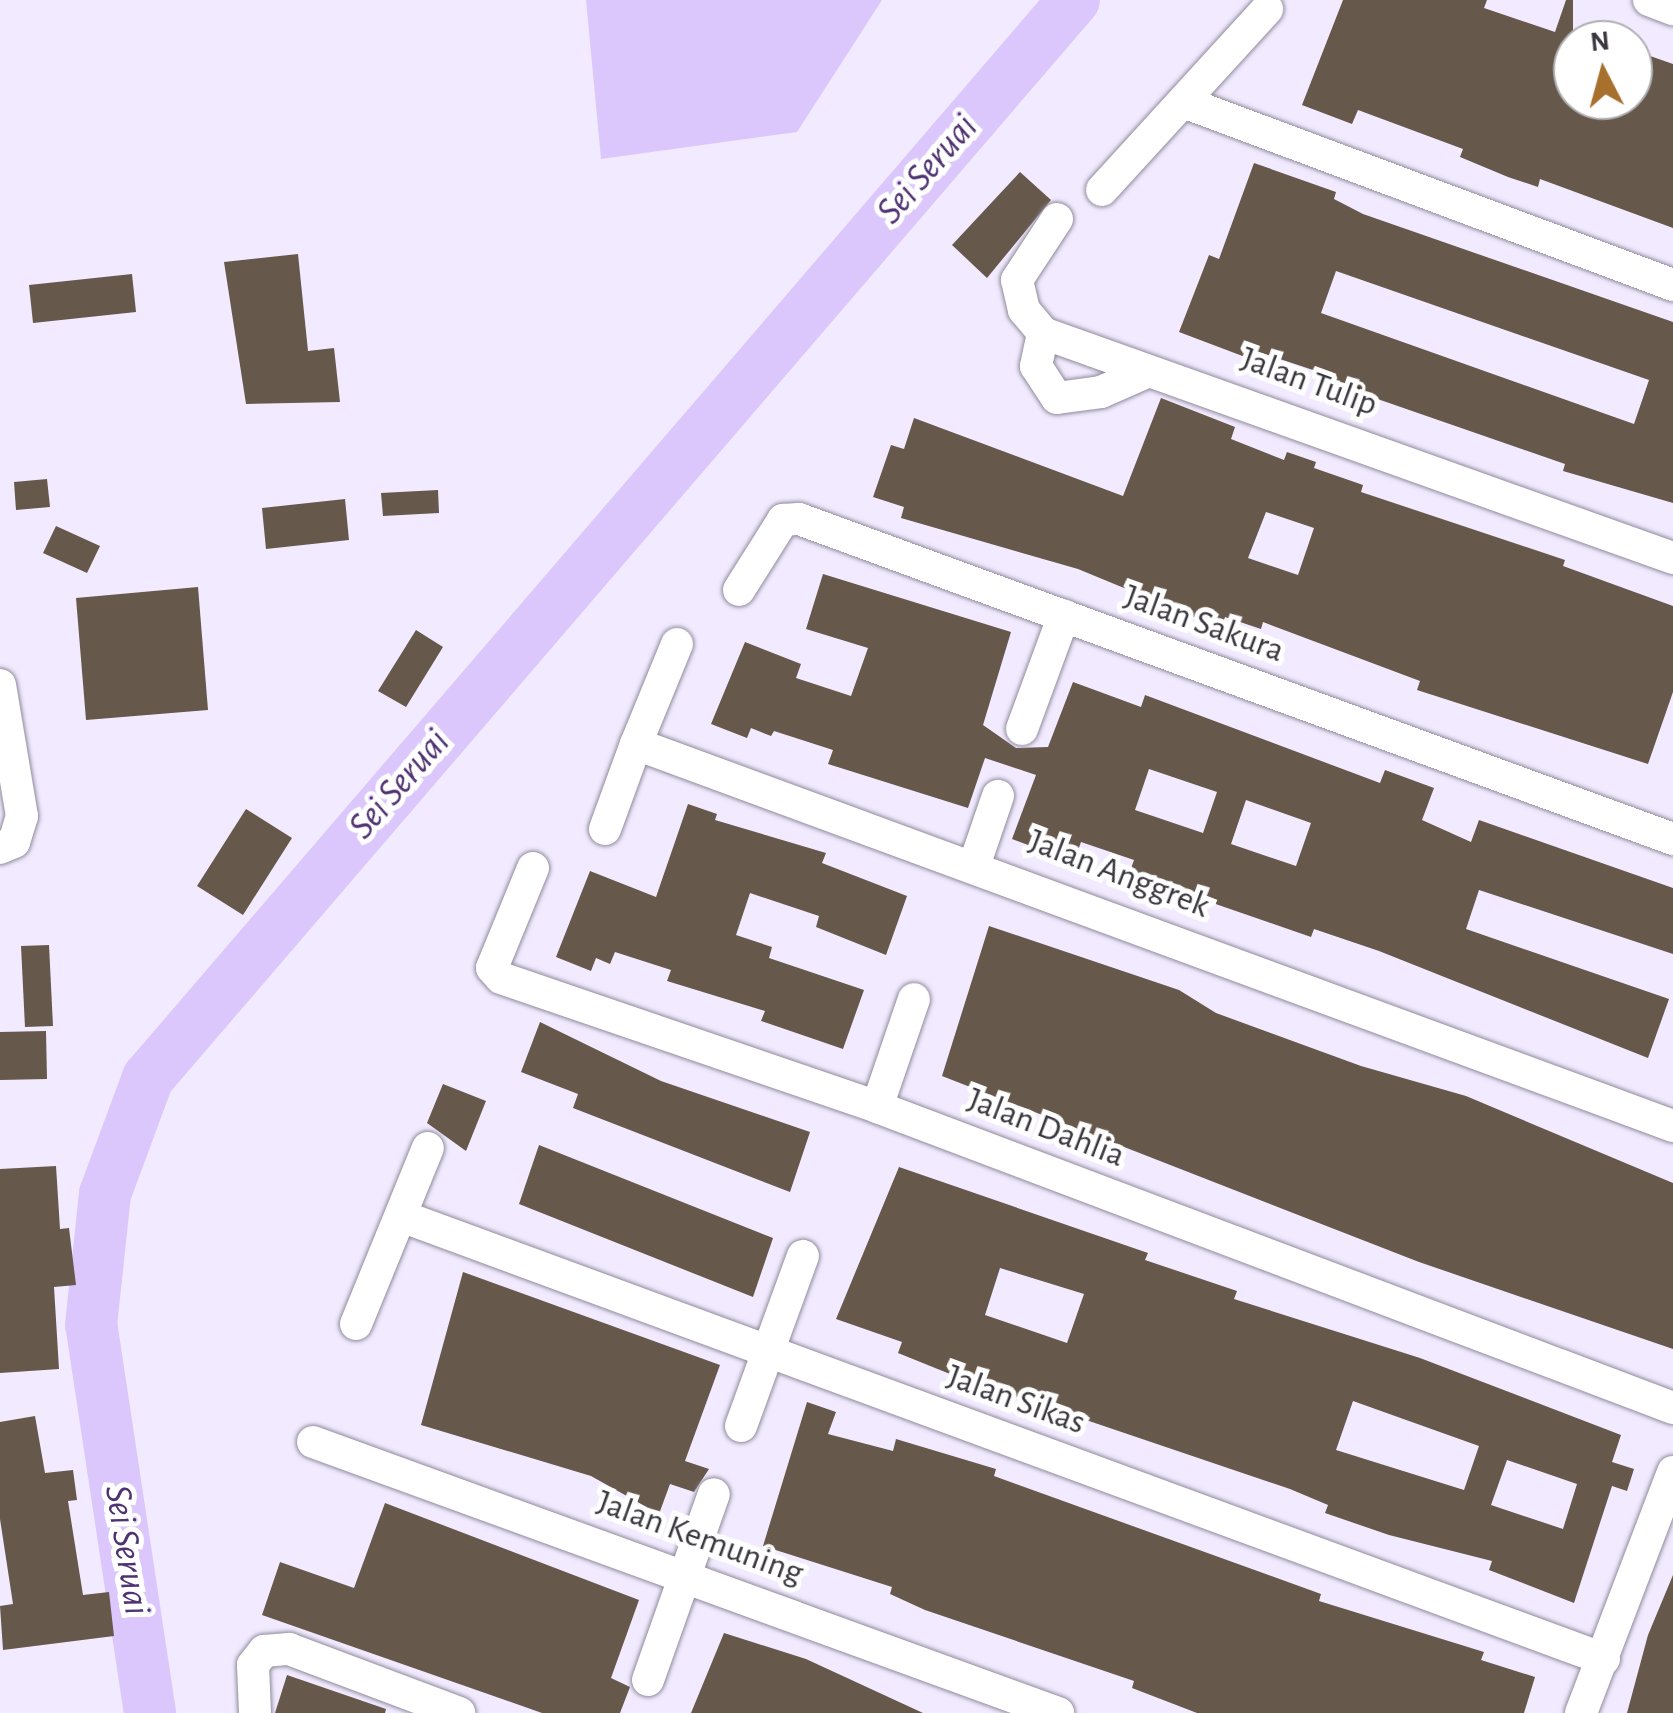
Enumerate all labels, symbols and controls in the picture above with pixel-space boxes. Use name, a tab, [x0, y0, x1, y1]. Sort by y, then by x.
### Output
north arrow	[1553, 20, 1653, 120]
text: N	[1589, 27, 1611, 57]
water label: Sei Seruai	[868, 106, 988, 234]
street label: Jalan Tulip	[1235, 338, 1383, 426]
street label: Jalan Sakura	[1118, 576, 1290, 672]
water label: Sei Seruai	[340, 721, 460, 849]
street label: Jalan Anggrek	[1023, 820, 1215, 928]
street label: Jalan Dahlia	[962, 1079, 1130, 1177]
street label: Jalan Sikas	[941, 1356, 1091, 1444]
street label: Jalan Kemuning	[591, 1481, 809, 1595]
water label: Sei Seruai	[93, 1482, 159, 1618]

